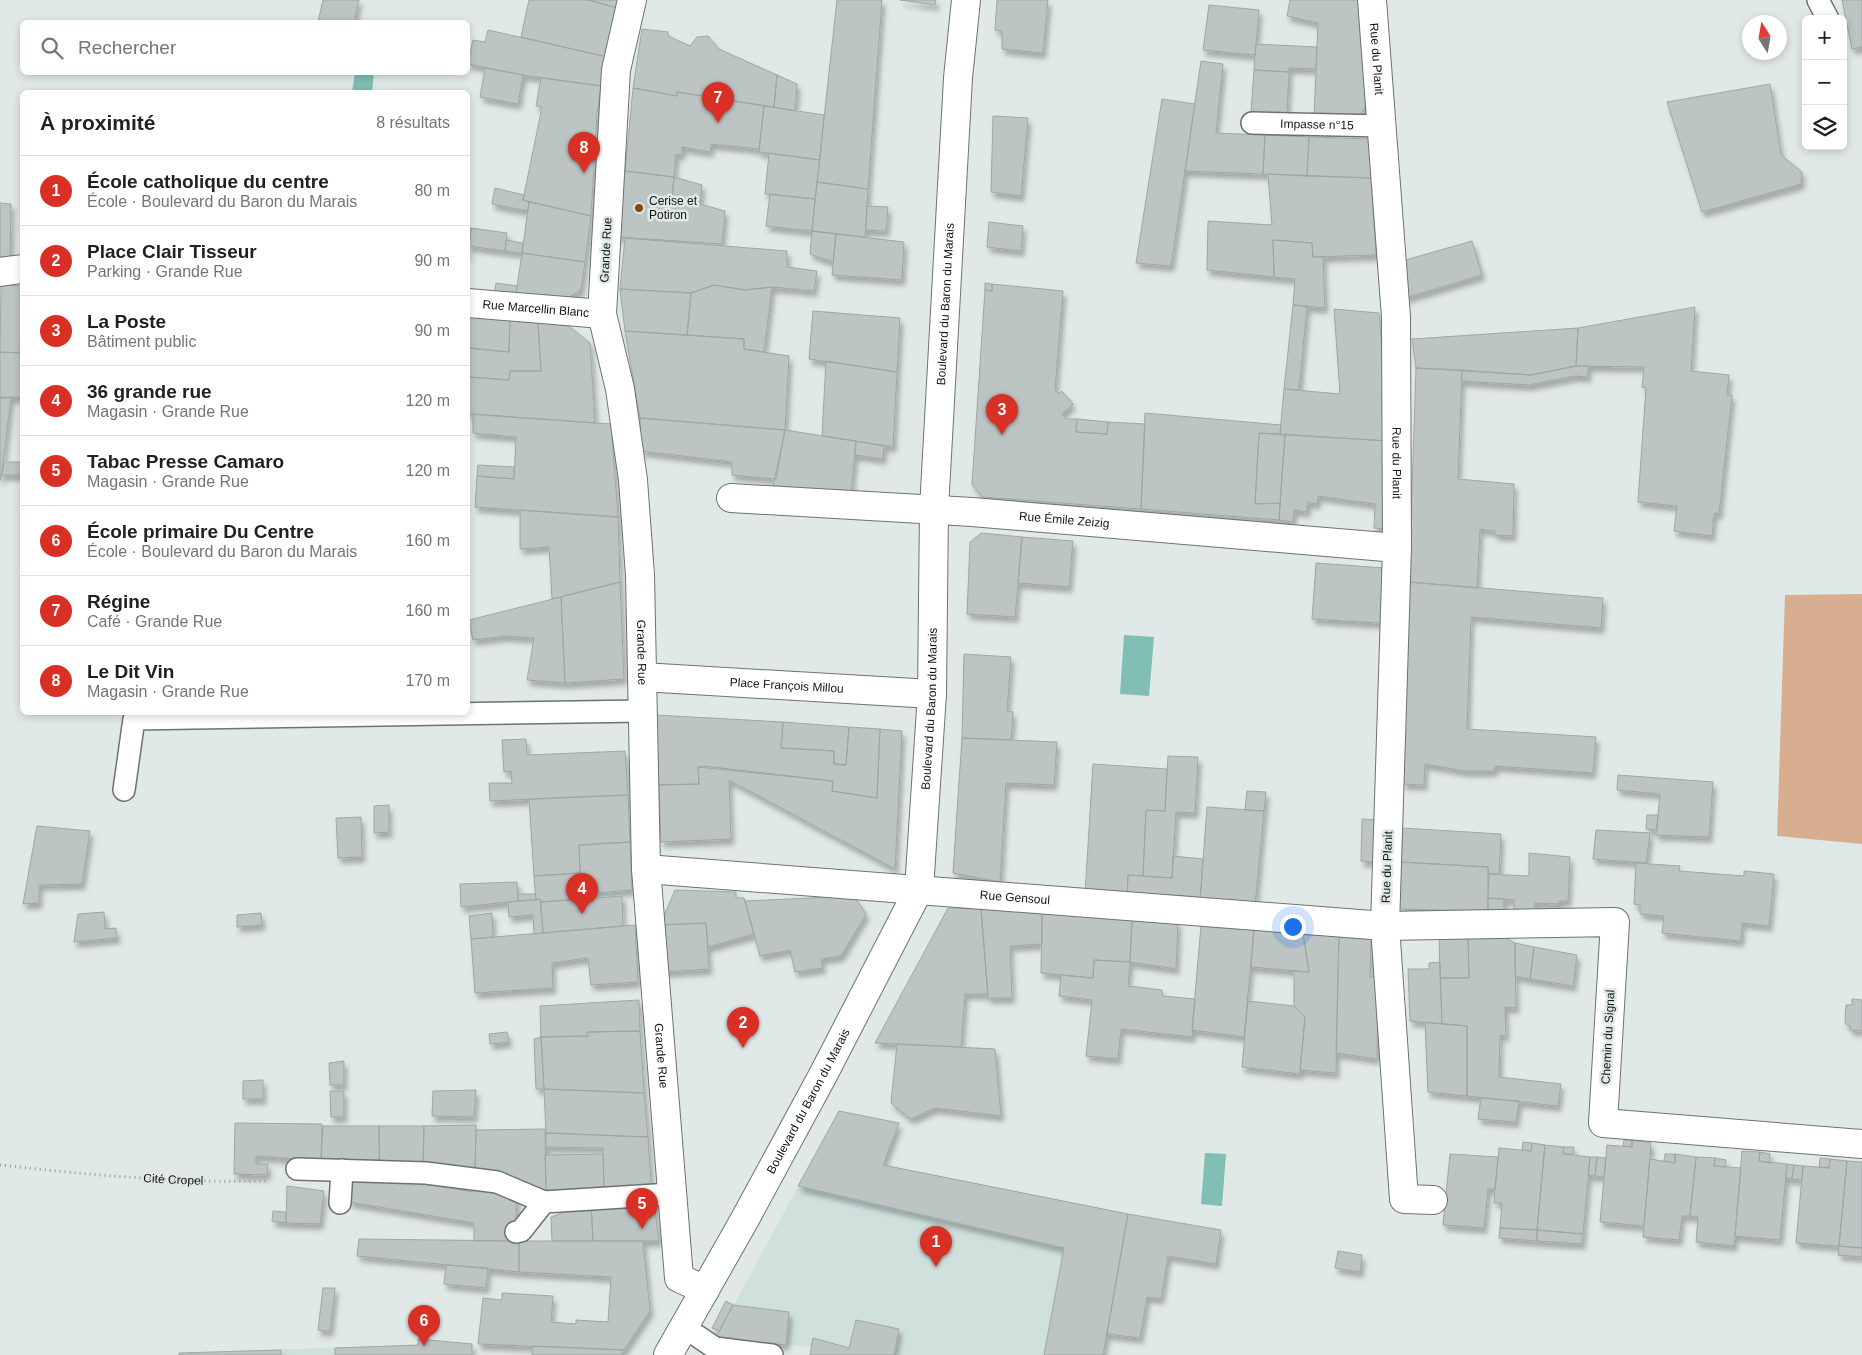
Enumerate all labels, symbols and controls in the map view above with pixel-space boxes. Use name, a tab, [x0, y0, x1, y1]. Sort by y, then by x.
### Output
north arrow	[1742, 15, 1787, 60]
map controls	[1802, 15, 1847, 150]
button: +	[1802, 15, 1847, 60]
search box	[20, 20, 470, 75]
street label: Rue du Planit	[1367, 22, 1386, 96]
icon: search	[38, 34, 66, 62]
text: Rechercher	[78, 37, 176, 58]
button: −	[1802, 60, 1847, 105]
pin: 7	[702, 82, 734, 123]
button: layers	[1802, 105, 1847, 150]
text: À proximité	[40, 111, 156, 134]
text: 8 résultats	[376, 114, 450, 131]
street label: Impasse n°15	[1280, 117, 1354, 132]
pin: 8	[568, 132, 600, 173]
text: École catholique du centre	[87, 171, 329, 192]
text: 1	[52, 182, 60, 199]
text: 80 m	[414, 182, 450, 199]
text: École · Boulevard du Baron du Marais	[87, 193, 357, 210]
place label: Cerise et Potiron	[649, 194, 698, 222]
marker: Cerise et Potiron	[633, 202, 645, 214]
street label: Grande Rue	[597, 217, 615, 283]
street label: Boulevard du Baron du Marais	[934, 223, 957, 386]
text: Place Clair Tisseur	[87, 241, 257, 262]
text: 2	[52, 252, 60, 269]
text: 90 m	[414, 252, 450, 269]
text: Parking · Grande Rue	[87, 263, 243, 280]
street label: Rue Marcellin Blanc	[482, 297, 590, 320]
text: La Poste	[87, 311, 166, 332]
text: 3	[52, 322, 60, 339]
text: 90 m	[414, 322, 450, 339]
text: Bâtiment public	[87, 333, 196, 350]
text: 36 grande rue	[87, 381, 212, 402]
text: 4	[52, 392, 60, 409]
text: 120 m	[406, 392, 450, 409]
pin: 3	[986, 394, 1018, 435]
text: Magasin · Grande Rue	[87, 403, 249, 420]
street label: Rue du Planit	[1389, 427, 1404, 500]
text: Tabac Presse Camaro	[87, 451, 284, 472]
text: 5	[52, 462, 60, 479]
text: 120 m	[406, 462, 450, 479]
text: Magasin · Grande Rue	[87, 473, 249, 490]
street label: Rue Émile Zeizig	[1018, 509, 1110, 531]
text: École primaire Du Centre	[87, 521, 314, 542]
text: 6	[52, 532, 60, 549]
text: 160 m	[406, 532, 450, 549]
text: École · Boulevard du Baron du Marais	[87, 543, 357, 560]
text: Régine	[87, 591, 150, 612]
text: 7	[52, 602, 60, 619]
text: 160 m	[406, 602, 450, 619]
text: Café · Grande Rue	[87, 613, 222, 630]
street label: Grande Rue	[634, 620, 649, 686]
street label: Boulevard du Baron du Marais	[919, 628, 940, 790]
text: Le Dit Vin	[87, 661, 174, 682]
text: 8	[52, 672, 60, 689]
text: 170 m	[406, 672, 450, 689]
street label: Place François Millou	[729, 675, 844, 696]
text: Magasin · Grande Rue	[87, 683, 249, 700]
street label: Rue du Planit	[1379, 830, 1395, 903]
pin: 4	[566, 873, 598, 914]
street label: Rue Gensoul	[979, 888, 1050, 907]
your location	[1280, 914, 1306, 940]
street label: Chemin du Signal	[1599, 989, 1617, 1085]
pin: 2	[727, 1007, 759, 1048]
street label: Grande Rue	[651, 1023, 671, 1089]
street label: Boulevard du Baron du Marais	[764, 1026, 853, 1176]
street label: Cité Cropel	[143, 1171, 204, 1188]
pin: 5	[626, 1188, 658, 1229]
pin: 1	[920, 1226, 952, 1267]
pin: 6	[408, 1305, 440, 1346]

